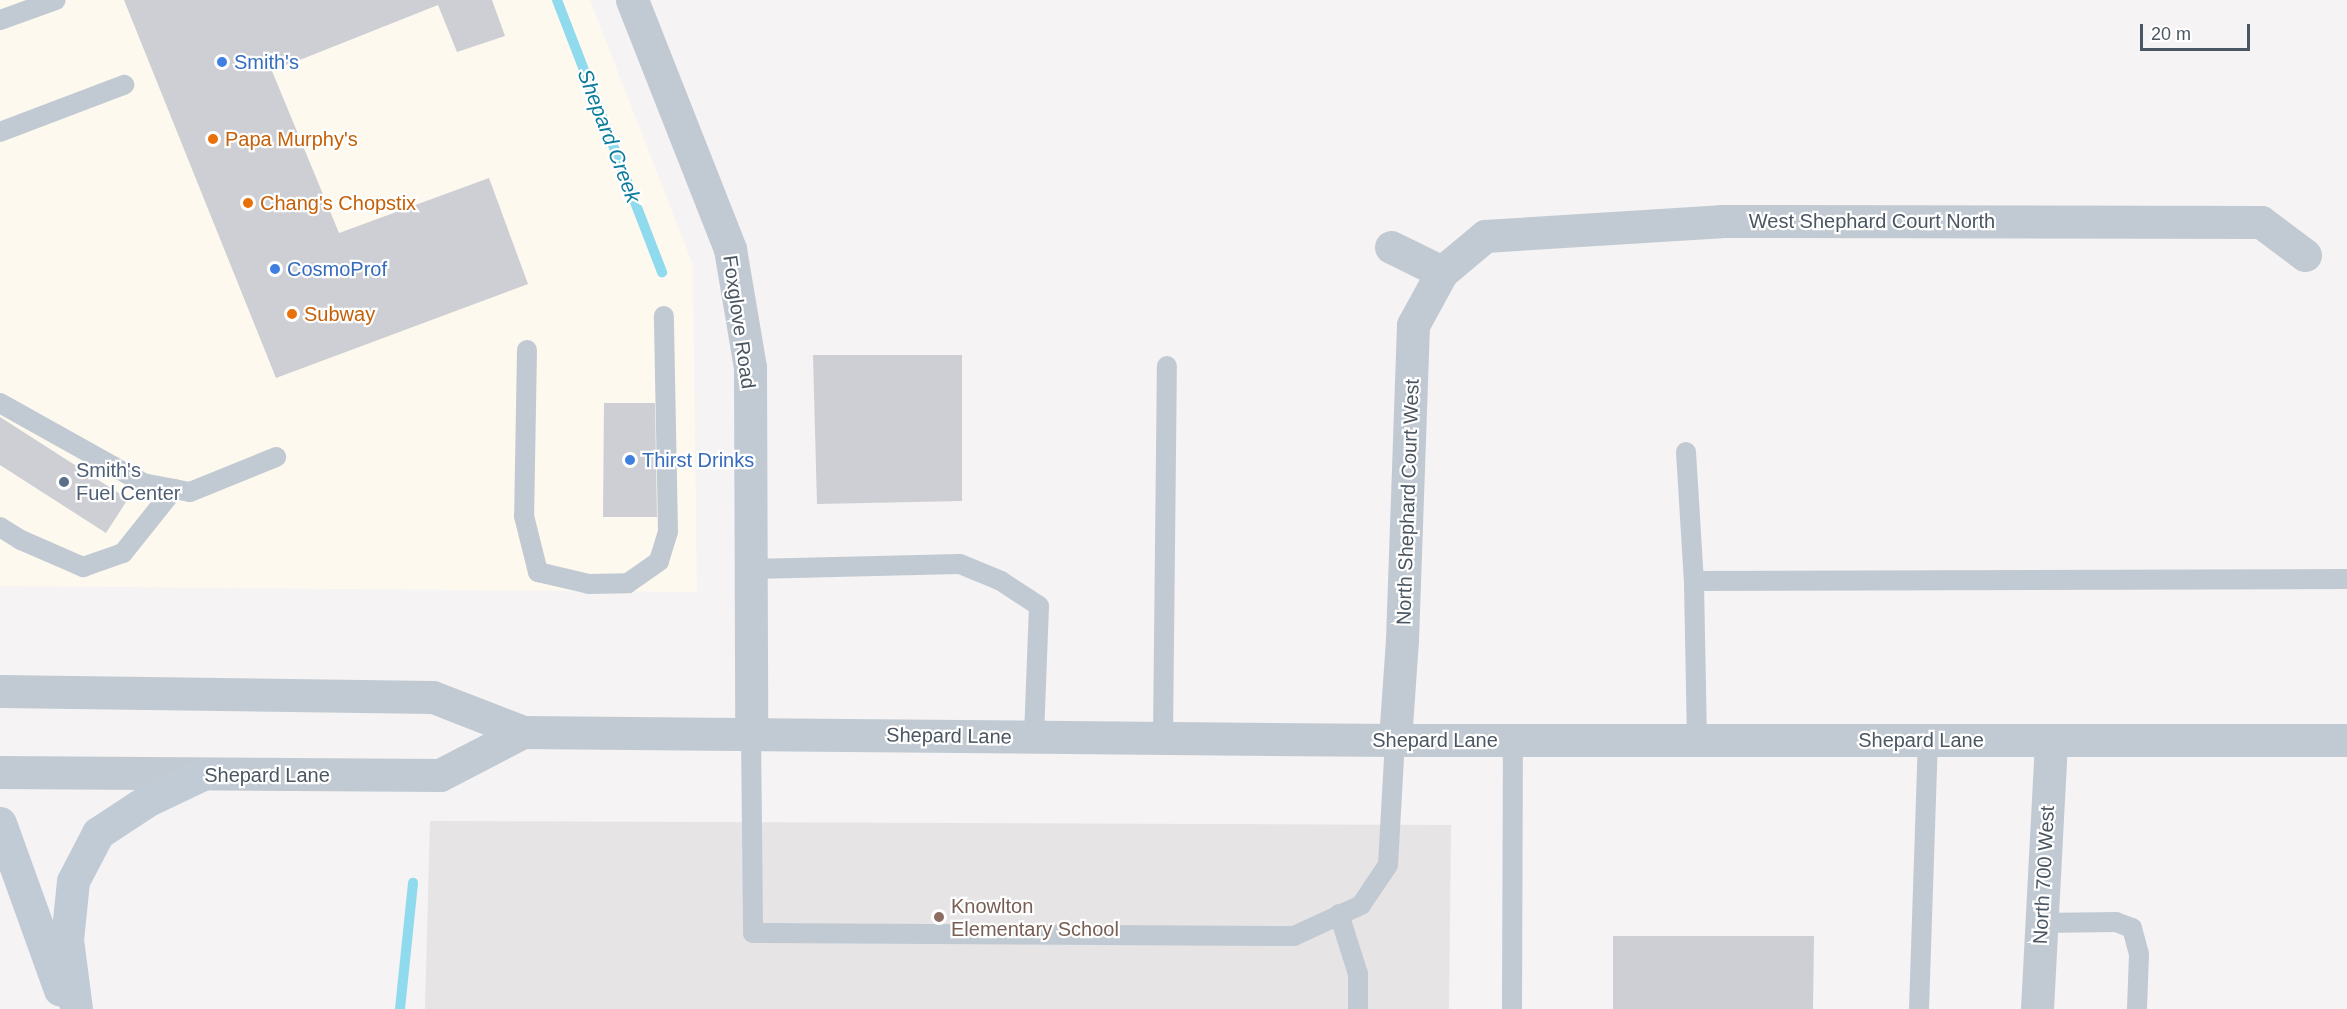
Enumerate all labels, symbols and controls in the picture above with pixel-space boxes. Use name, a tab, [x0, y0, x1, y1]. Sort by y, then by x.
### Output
scale bar	[2143, 12, 2252, 50]
text: 20 m	[2151, 24, 2191, 44]
place label: Smith's	[234, 50, 299, 74]
marker: Smith's	[215, 55, 229, 69]
water label: Shepard Creek	[572, 66, 646, 206]
place label: Papa Murphy's	[225, 127, 358, 151]
marker: Papa Murphy's	[206, 132, 220, 146]
place label: Chang's Chopstix	[260, 191, 416, 215]
marker: Chang's Chopstix	[241, 196, 255, 210]
street label: West Shephard Court North	[1749, 209, 1995, 233]
street label: Foxglove Road	[718, 254, 760, 390]
place label: CosmoProf	[287, 257, 387, 281]
marker: CosmoProf	[268, 262, 282, 276]
place label: Subway	[304, 302, 375, 326]
marker: Subway	[285, 307, 299, 321]
street label: North Shephard Court West	[1392, 378, 1424, 626]
place label: Thirst Drinks	[642, 448, 754, 472]
marker: Thirst Drinks	[623, 453, 637, 467]
place label: Smith's Fuel Center	[76, 458, 180, 505]
marker: Smith's Fuel Center	[57, 475, 71, 489]
street label: Shepard Lane	[886, 723, 1012, 749]
street label: Shepard Lane	[1372, 728, 1498, 752]
street label: Shepard Lane	[1858, 728, 1984, 752]
street label: Shepard Lane	[204, 763, 330, 787]
street label: North 700 West	[2028, 805, 2060, 945]
place label: Knowlton Elementary School	[951, 894, 1119, 941]
marker: Knowlton Elementary School	[932, 910, 946, 924]

